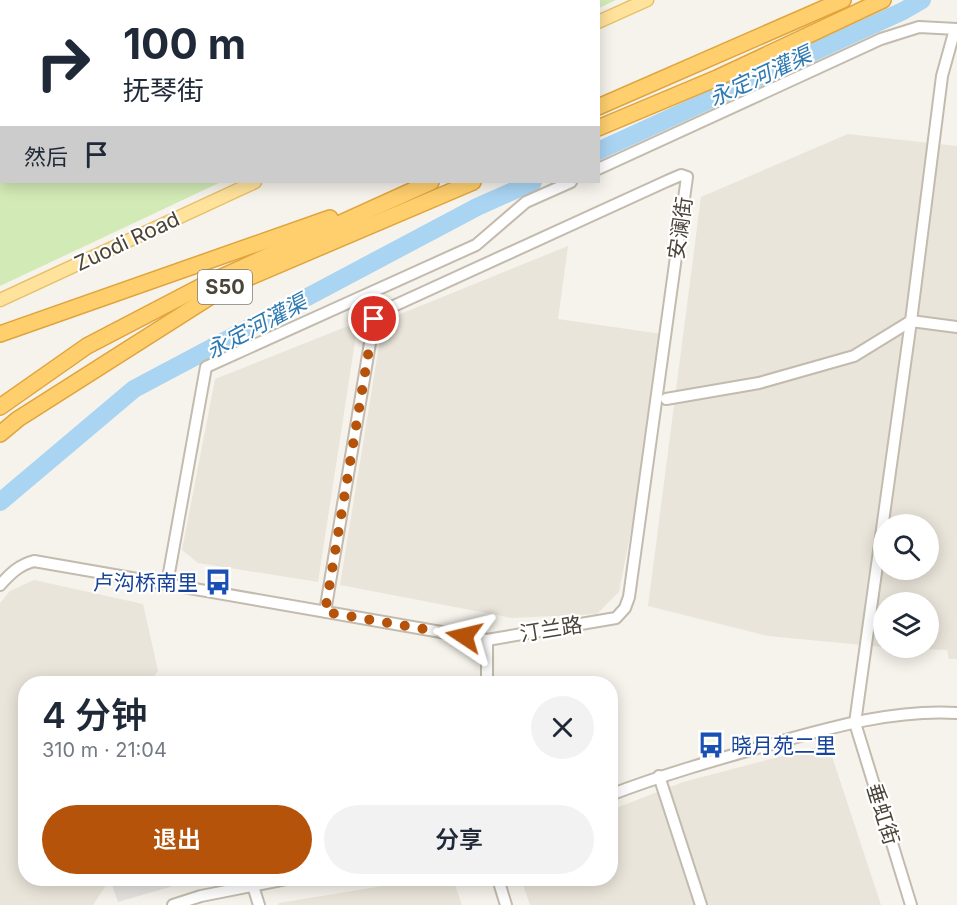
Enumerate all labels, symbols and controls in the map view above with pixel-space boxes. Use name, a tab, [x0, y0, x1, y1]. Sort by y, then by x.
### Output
text: 100 m	[123, 18, 246, 69]
icon: right	[24, 24, 102, 102]
water label: 永定河灌渠	[705, 40, 818, 111]
text: 抚琴街	[123, 74, 204, 107]
icon: arrive	[80, 138, 113, 171]
text: 然后	[24, 144, 68, 170]
street label: 安澜街	[663, 195, 697, 261]
street label: Zuodi Road	[71, 206, 183, 276]
road number: S50	[198, 270, 252, 304]
water label: 永定河灌渠	[201, 287, 313, 363]
pin	[348, 293, 399, 344]
icon: arrive	[357, 302, 390, 335]
map controls	[873, 514, 939, 658]
button: search	[873, 514, 939, 580]
bus stop icon: 卢沟桥南里	[203, 567, 233, 597]
place label: 卢沟桥南里	[93, 570, 198, 595]
button: layers	[873, 592, 939, 658]
position arrow	[432, 604, 496, 668]
street label: 汀兰路	[518, 612, 584, 646]
text: 4 分钟	[42, 693, 147, 737]
button: close	[531, 696, 594, 759]
bus stop icon: 晓月苑二里	[696, 730, 726, 760]
place label: 晓月苑二里	[731, 733, 836, 758]
text: 310 m · 21:04	[42, 738, 167, 762]
street label: 垂虹街	[862, 780, 904, 848]
button: 退出	[42, 805, 312, 874]
button: 分享	[324, 805, 594, 874]

